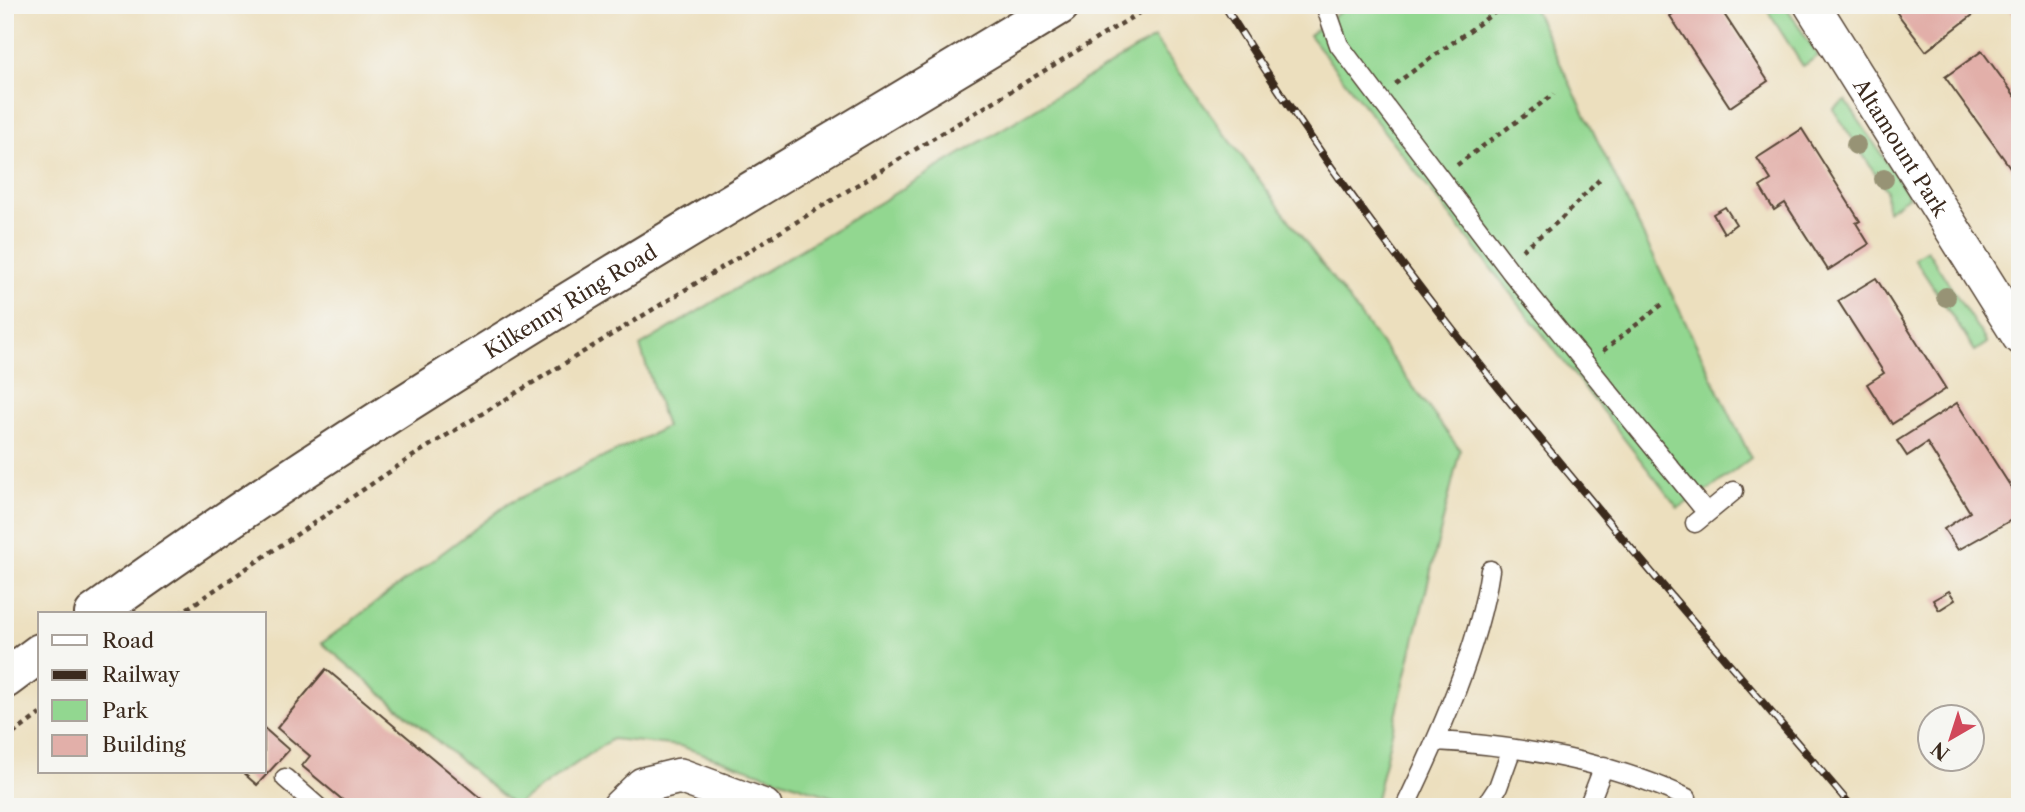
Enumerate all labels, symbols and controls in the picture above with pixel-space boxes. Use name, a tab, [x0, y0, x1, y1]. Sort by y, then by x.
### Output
street label: Altamount Park	[1848, 73, 1954, 221]
street label: Kilkenny Ring Road	[479, 238, 661, 363]
legend	[38, 612, 266, 774]
text: Road	[102, 628, 154, 653]
text: Railway	[102, 662, 180, 687]
text: Park	[102, 698, 148, 723]
north arrow	[1916, 704, 1986, 774]
text: Building	[102, 732, 187, 757]
text: N	[1927, 737, 1954, 765]

